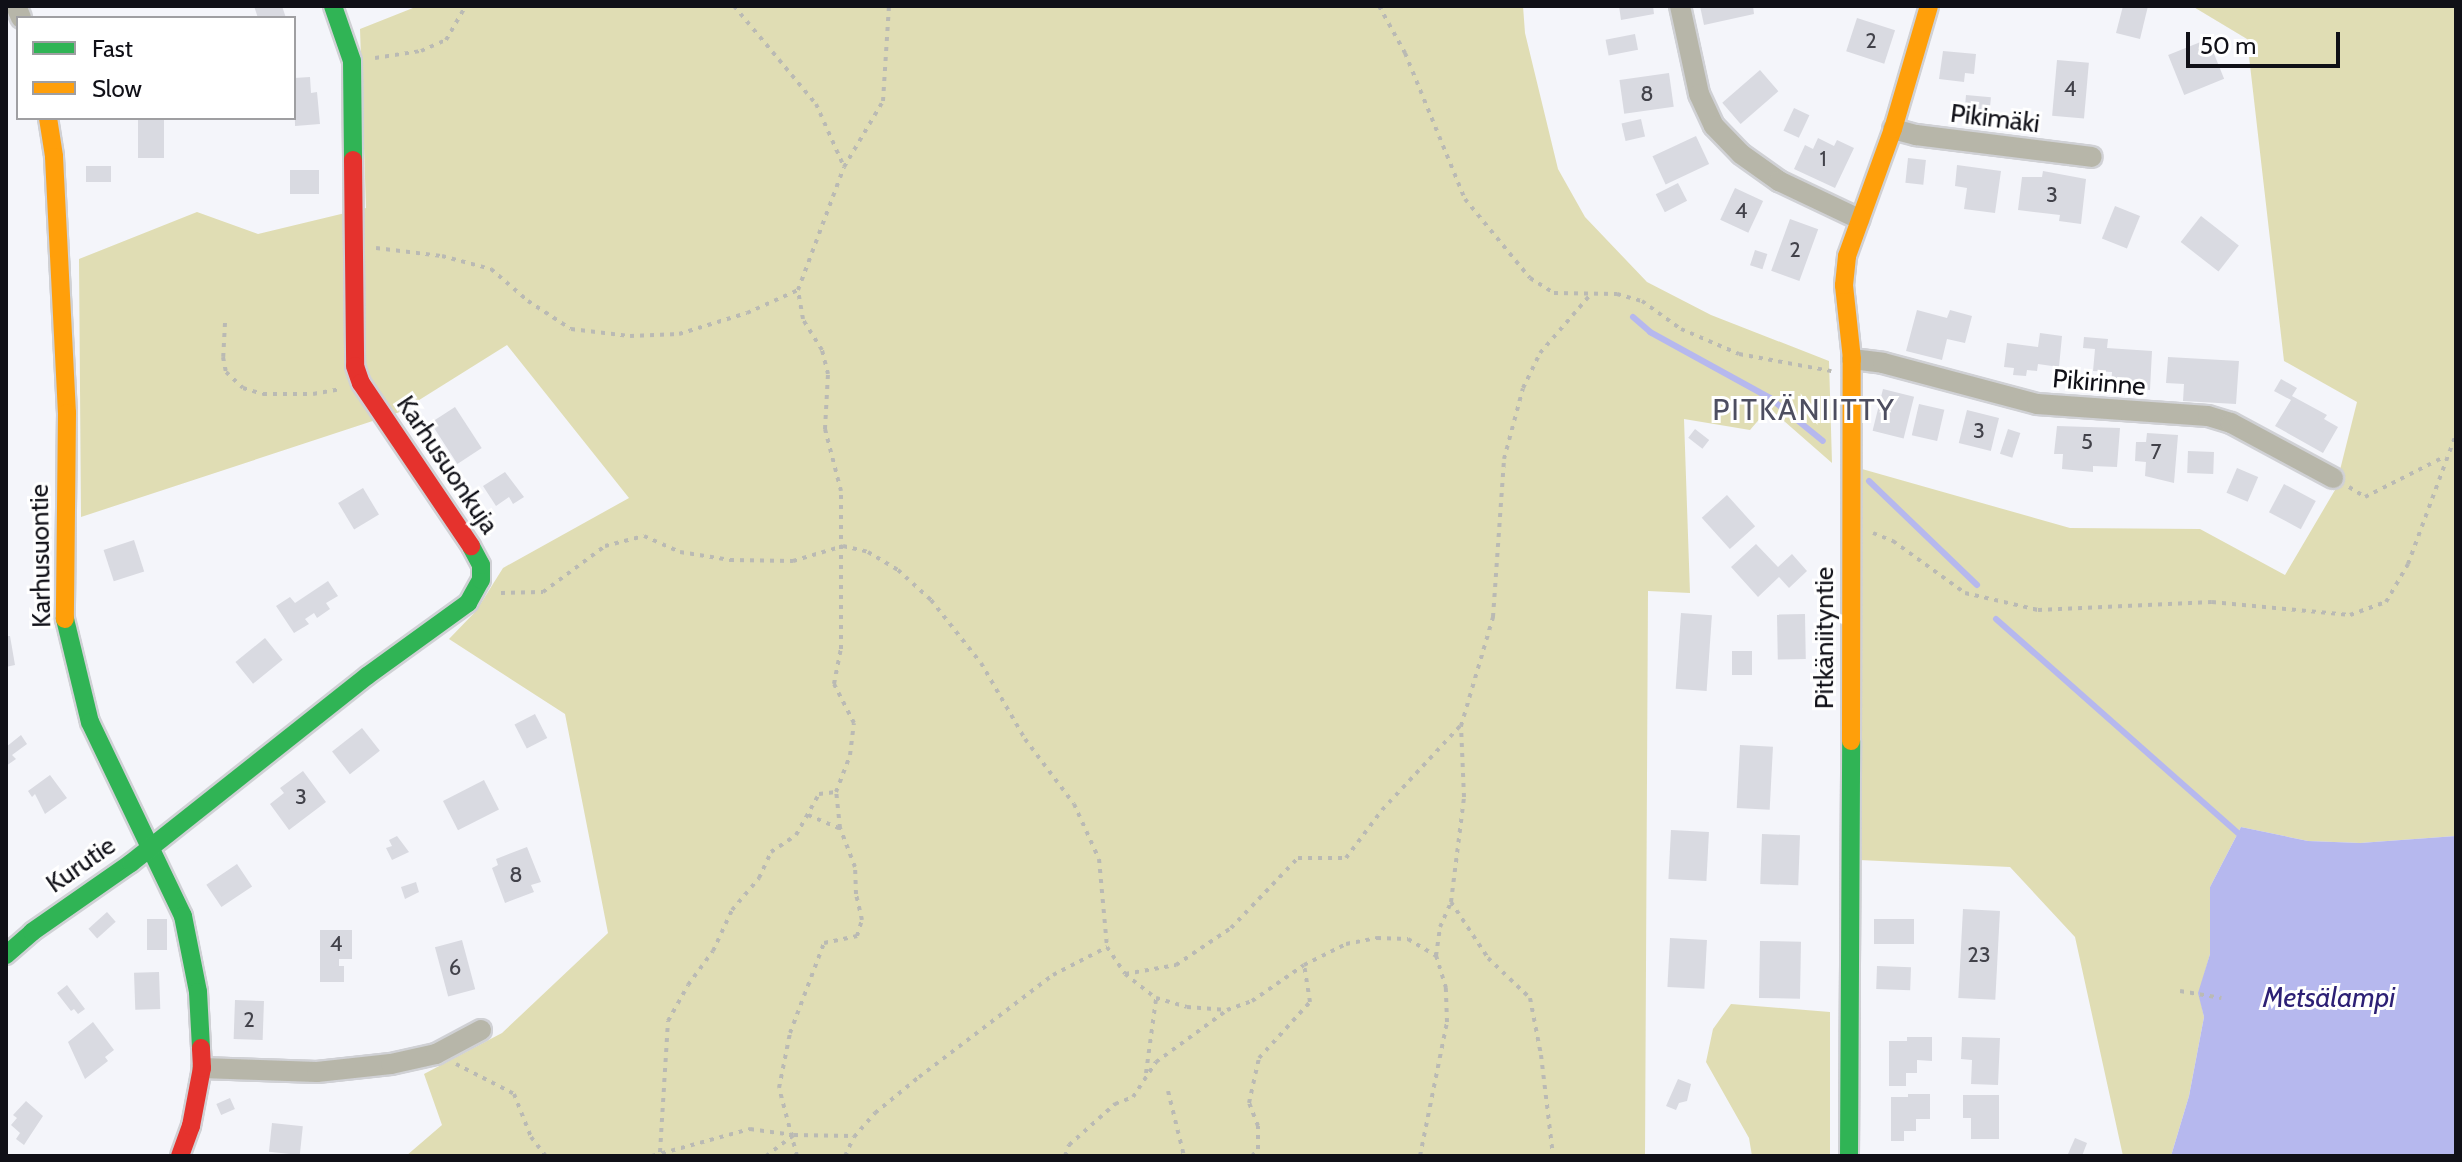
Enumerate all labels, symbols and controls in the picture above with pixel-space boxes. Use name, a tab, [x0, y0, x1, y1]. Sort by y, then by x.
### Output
legend	[16, 16, 296, 120]
scale bar	[2190, 16, 2344, 66]
house number: 2	[1865, 28, 1877, 54]
text: 50 m	[2200, 31, 2256, 60]
text: Fast	[92, 34, 133, 63]
text: Slow	[92, 74, 142, 103]
house number: 4	[2064, 76, 2076, 102]
house number: 8	[1640, 81, 1654, 107]
street label: Pikimäki	[1949, 98, 2041, 140]
house number: 1	[1819, 146, 1827, 172]
house number: 3	[2046, 182, 2058, 208]
house number: 4	[1735, 198, 1747, 224]
house number: 2	[1789, 237, 1801, 263]
street label: Pikirinne	[2051, 363, 2147, 403]
street label: Karhusuonkuja	[389, 390, 505, 540]
district label: PITKÄNIITTY	[1712, 392, 1896, 428]
house number: 3	[1973, 418, 1985, 444]
house number: 5	[2081, 429, 2093, 455]
house number: 7	[2150, 439, 2162, 465]
street label: Karhusuontie	[24, 484, 58, 628]
street label: Pitkäniityntie	[1809, 567, 1841, 709]
house number: 3	[295, 784, 307, 810]
street label: Kurutie	[40, 830, 122, 900]
house number: 8	[509, 862, 523, 888]
house number: 4	[330, 931, 342, 957]
house number: 23	[1967, 942, 1991, 968]
house number: 6	[449, 955, 461, 981]
water label: Metsälampi	[2263, 980, 2395, 1014]
house number: 2	[243, 1007, 255, 1033]

